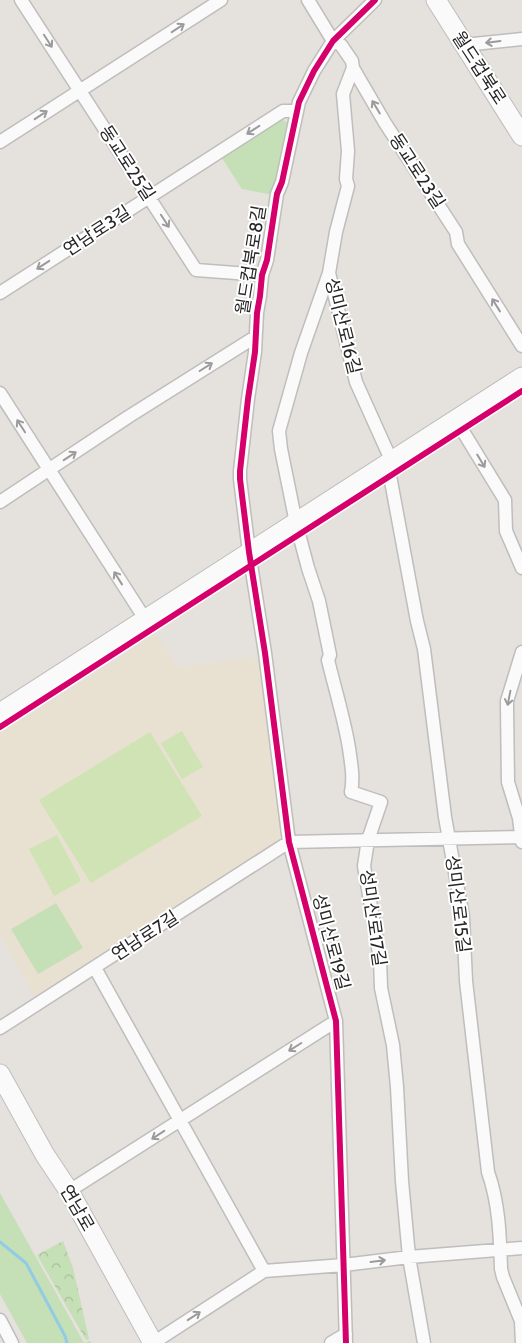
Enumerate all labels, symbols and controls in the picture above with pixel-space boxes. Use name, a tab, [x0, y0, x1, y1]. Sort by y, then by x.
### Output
one-way arrow	[170, 22, 184, 32]
street label: 월드컵북로	[447, 27, 511, 109]
one-way arrow	[43, 34, 53, 48]
one-way arrow	[485, 37, 501, 47]
one-way arrow	[370, 101, 380, 115]
one-way arrow	[33, 110, 47, 120]
street label: 동교로25길	[95, 121, 159, 205]
one-way arrow	[247, 125, 261, 135]
street label: 동교로23길	[385, 129, 449, 213]
street label: 연남로3길	[59, 201, 135, 261]
street label: 월드컵북로8길	[232, 204, 270, 316]
one-way arrow	[160, 214, 170, 228]
one-way arrow	[37, 261, 51, 271]
street label: 성미산로16길	[320, 275, 366, 377]
one-way arrow	[491, 298, 501, 312]
one-way arrow	[199, 362, 213, 372]
one-way arrow	[16, 420, 26, 434]
one-way arrow	[63, 451, 77, 461]
one-way arrow	[477, 454, 487, 468]
one-way arrow	[113, 571, 124, 585]
one-way arrow	[504, 690, 513, 706]
street label: 성미산로15길	[441, 854, 475, 954]
street label: 성미산로17길	[355, 868, 391, 968]
street label: 성미산로19길	[308, 891, 354, 993]
street label: 연남로7길	[107, 906, 183, 966]
one-way arrow	[288, 1042, 302, 1052]
one-way arrow	[152, 1130, 166, 1140]
street label: 연남로	[55, 1181, 99, 1235]
one-way arrow	[369, 1255, 385, 1265]
one-way arrow	[187, 1311, 201, 1322]

